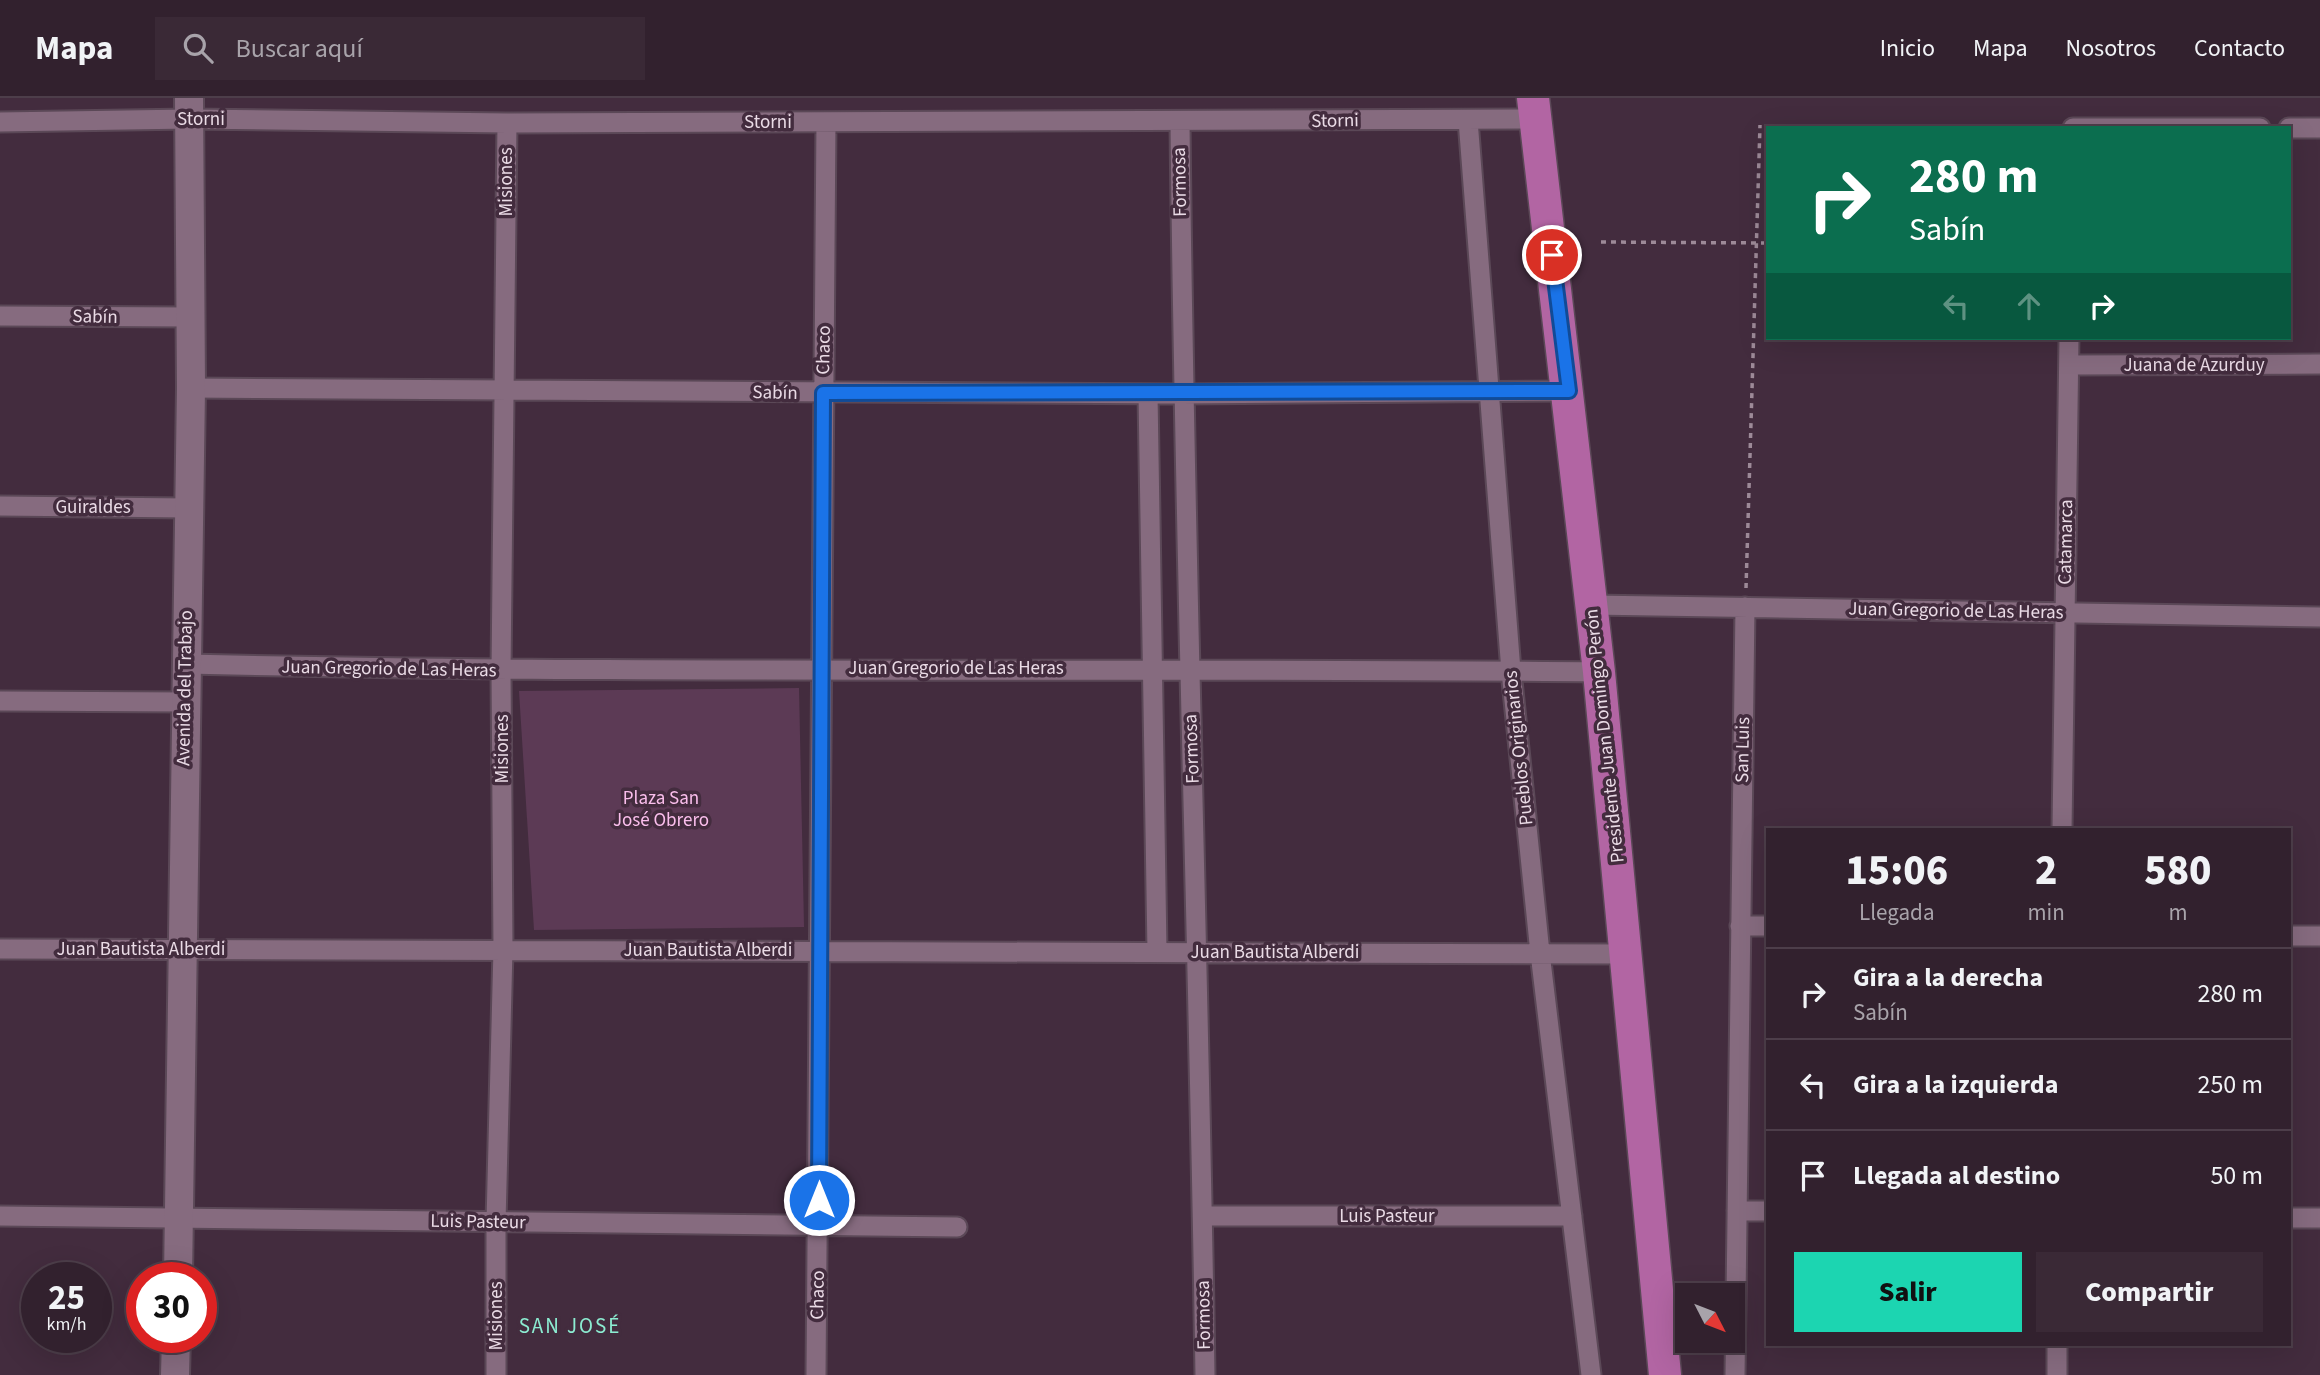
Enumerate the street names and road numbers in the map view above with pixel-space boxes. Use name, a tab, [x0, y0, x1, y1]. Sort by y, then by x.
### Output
street label: Storni	[177, 106, 225, 133]
street label: Storni	[1311, 107, 1359, 135]
street label: Storni	[744, 109, 792, 136]
street label: Misiones	[493, 147, 520, 217]
street label: Formosa	[1166, 147, 1194, 217]
street label: Sabín	[72, 303, 118, 331]
street label: Chaco	[810, 325, 838, 375]
street label: Juana de Azurduy	[2123, 352, 2265, 379]
street label: Sabín	[752, 379, 798, 407]
street label: Guiraldes	[55, 494, 131, 521]
street label: Catamarca	[2052, 499, 2080, 585]
street label: Juan Gregorio de Las Heras	[1848, 596, 2064, 626]
street label: Presidente Juan Domingo Perón	[1578, 608, 1632, 864]
street label: Avenida del Trabajo	[170, 610, 200, 766]
street label: Juan Gregorio de Las Heras	[281, 654, 497, 684]
street label: Juan Gregorio de Las Heras	[848, 655, 1064, 682]
street label: Pueblos Originarios	[1497, 669, 1541, 827]
street label: Misiones	[489, 714, 516, 784]
street label: Formosa	[1177, 714, 1207, 784]
street label: San Luis	[1729, 717, 1757, 783]
street label: Juan Bautista Alberdi	[56, 936, 226, 963]
street label: Juan Bautista Alberdi	[623, 937, 793, 964]
street label: Juan Bautista Alberdi	[1190, 939, 1360, 966]
street label: Luis Pasteur	[1339, 1203, 1435, 1230]
street label: Luis Pasteur	[430, 1208, 526, 1236]
street label: Chaco	[804, 1270, 832, 1320]
street label: Formosa	[1190, 1280, 1218, 1350]
street label: Misiones	[483, 1281, 510, 1351]

